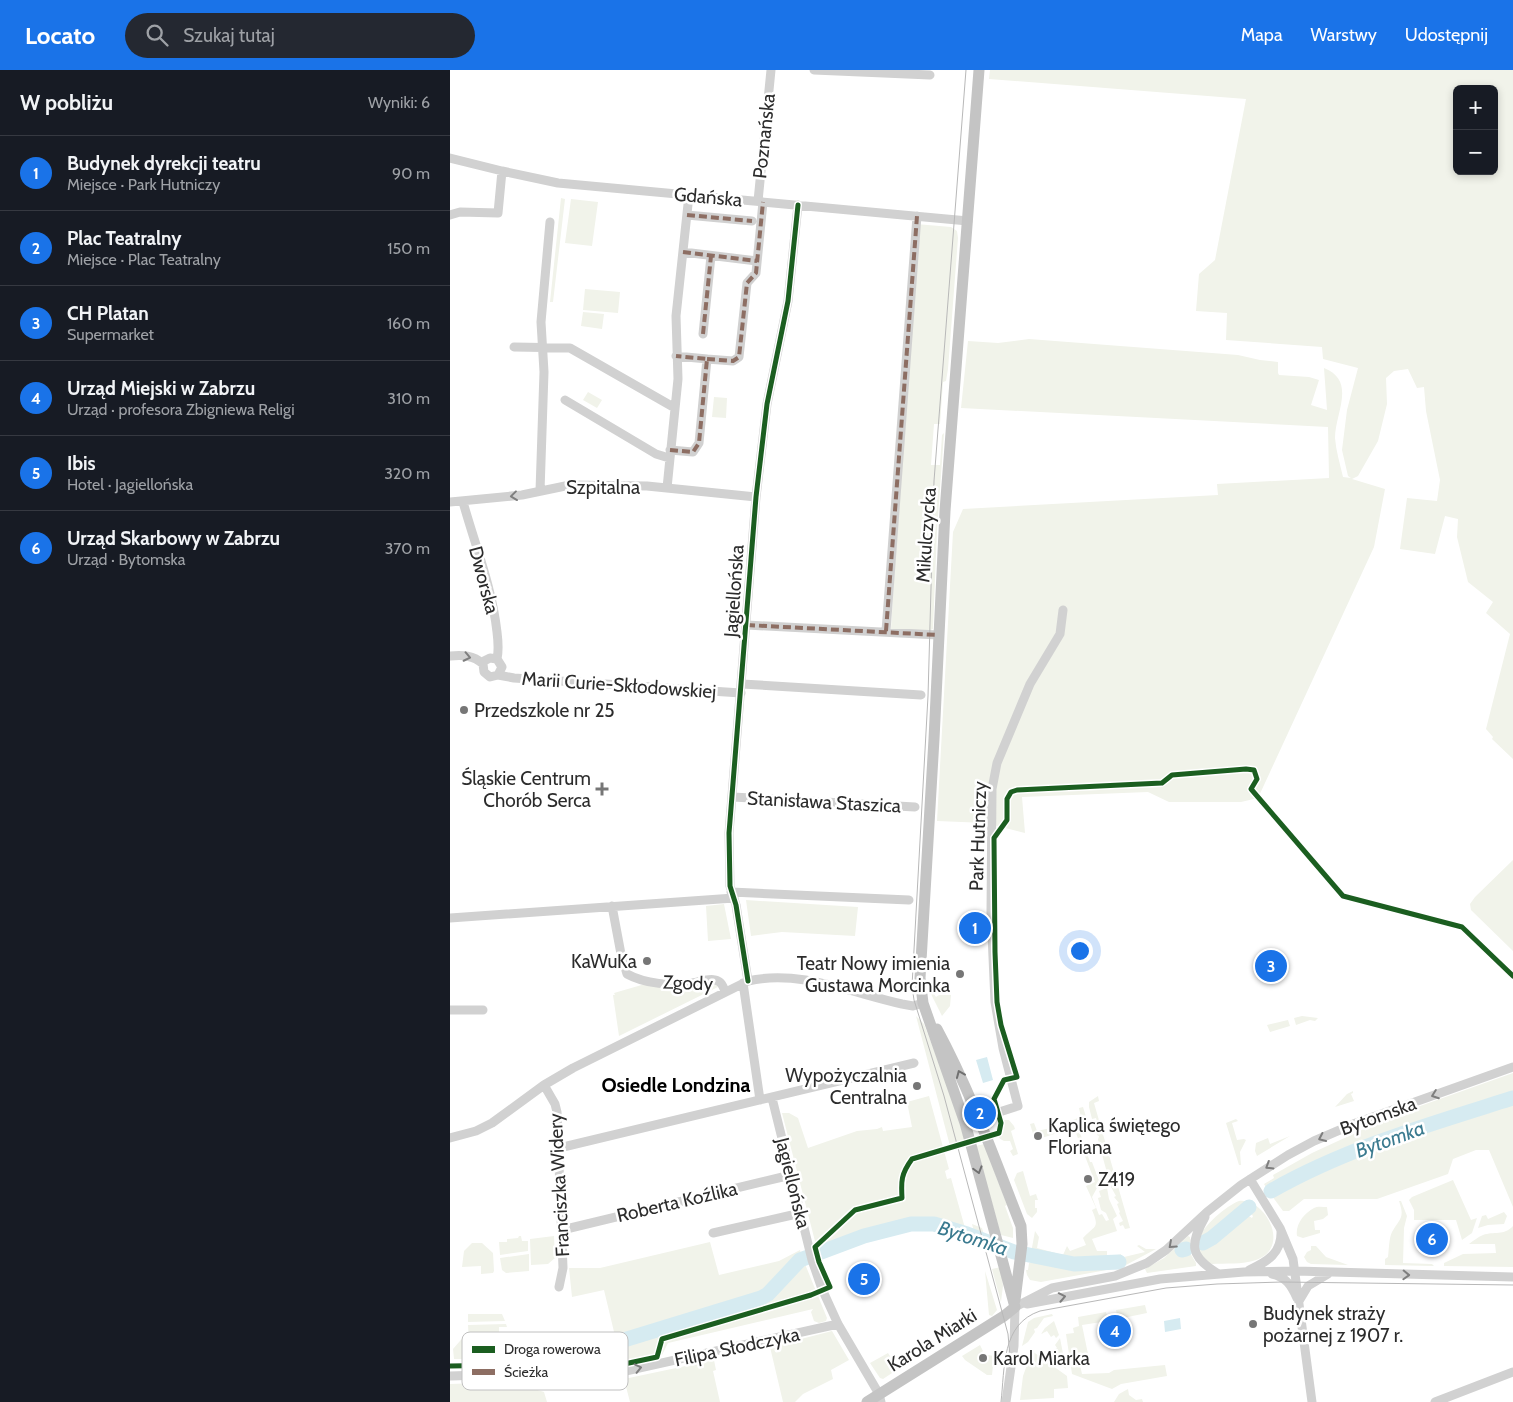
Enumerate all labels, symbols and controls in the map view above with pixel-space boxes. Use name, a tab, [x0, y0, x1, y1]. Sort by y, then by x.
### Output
search box	[125, 13, 475, 58]
text: Locato	[25, 21, 95, 50]
icon: search	[143, 21, 171, 49]
text: Szukaj tutaj	[183, 24, 275, 47]
text: Mapa	[1241, 24, 1283, 46]
text: Warstwy	[1311, 24, 1377, 46]
text: Udostępnij	[1405, 24, 1488, 46]
map controls	[1453, 85, 1498, 175]
button: +	[1453, 85, 1498, 130]
text: W pobliżu	[20, 90, 113, 115]
street label: Poznańska	[748, 92, 780, 180]
text: Wyniki: 6	[368, 93, 430, 112]
button: −	[1453, 130, 1498, 175]
text: Budynek dyrekcji teatru	[67, 152, 261, 175]
text: 1	[33, 164, 39, 183]
text: 90 m	[392, 164, 430, 183]
text: Miejsce · Park Hutniczy	[67, 175, 220, 194]
street label: Gdańska	[673, 183, 743, 211]
text: Plac Teatralny	[67, 227, 181, 250]
text: 2	[32, 239, 40, 258]
text: 150 m	[387, 239, 430, 258]
text: Miejsce · Plac Teatralny	[67, 250, 221, 269]
text: CH Platan	[67, 302, 149, 325]
text: 3	[32, 314, 40, 333]
text: 160 m	[387, 314, 430, 333]
text: Supermarket	[67, 325, 154, 344]
text: Urząd Miejski w Zabrzu	[67, 377, 255, 400]
text: 4	[31, 389, 41, 408]
text: 310 m	[387, 389, 430, 408]
text: Urząd · profesora Zbigniewa Religi	[67, 400, 295, 419]
text: Ibis	[67, 452, 96, 475]
text: 5	[32, 464, 40, 483]
text: 320 m	[384, 464, 430, 483]
text: Hotel · Jagiellońska	[67, 475, 193, 494]
street label: Szpitalna	[566, 476, 640, 499]
street label: Mikulczycka	[911, 487, 941, 583]
one-way arrow	[510, 490, 518, 501]
text: Urząd Skarbowy w Zabrzu	[67, 527, 280, 550]
text: 6	[32, 539, 41, 558]
text: 370 m	[385, 539, 430, 558]
street label: Dworska	[464, 544, 504, 616]
street label: Jagiellońska	[719, 544, 749, 639]
text: Urząd · Bytomska	[67, 550, 185, 569]
one-way arrow	[463, 651, 472, 662]
street label: Marii Curie-Skłodowskiej	[521, 667, 717, 703]
place label: Przedszkole nr 25	[474, 699, 615, 722]
marker: Przedszkole nr 25	[458, 704, 470, 716]
place label: Śląskie Centrum Chorób Serca	[461, 766, 591, 812]
street label: Park Hutniczy	[965, 780, 991, 891]
marker: Śląskie Centrum Chorób Serca	[595, 782, 609, 796]
street label: Stanisława Staszica	[746, 786, 902, 818]
pin: 1	[959, 909, 991, 947]
your location	[1067, 938, 1093, 964]
pin: 3	[1255, 947, 1287, 985]
place label: KaWuKa	[571, 950, 637, 973]
place label: Teatr Nowy imienia Gustawa Morcinka	[797, 952, 950, 997]
marker: KaWuKa	[641, 955, 653, 967]
marker: Teatr Nowy imienia Gustawa Morcinka	[954, 968, 966, 980]
street label: Zgody	[663, 971, 714, 995]
place label: Wypożyczalnia Centralna	[785, 1064, 907, 1109]
one-way arrow	[955, 1070, 966, 1079]
district label: Osiedle Londzina	[601, 1073, 751, 1097]
marker: Wypożyczalnia Centralna	[911, 1080, 923, 1092]
one-way arrow	[1431, 1089, 1440, 1099]
street label: Bytomska	[1337, 1092, 1419, 1140]
pin: 2	[964, 1094, 996, 1132]
street label: Franciszka Widery	[544, 1112, 574, 1257]
place label: Kaplica świętego Floriana	[1048, 1114, 1180, 1159]
water label: Bytomka	[1352, 1115, 1428, 1163]
marker: Kaplica świętego Floriana	[1032, 1130, 1044, 1142]
one-way arrow	[1318, 1131, 1327, 1142]
street label: Jagiellońska	[770, 1134, 815, 1231]
one-way arrow	[1265, 1160, 1274, 1170]
one-way arrow	[972, 1166, 983, 1175]
place label: Z419	[1098, 1168, 1135, 1191]
marker: Z419	[1082, 1173, 1094, 1185]
street label: Roberta Koźlika	[614, 1177, 740, 1227]
water label: Bytomka	[935, 1215, 1011, 1261]
pin: 6	[1416, 1220, 1448, 1258]
one-way arrow	[1168, 1239, 1177, 1248]
pin: 5	[848, 1260, 880, 1298]
one-way arrow	[1402, 1270, 1410, 1280]
one-way arrow	[1058, 1292, 1067, 1303]
place label: Budynek straży pożarnej z 1907 r.	[1263, 1302, 1403, 1347]
street label: Karola Miarki	[883, 1304, 981, 1376]
pin: 4	[1099, 1312, 1131, 1350]
marker: Budynek straży pożarnej z 1907 r.	[1247, 1318, 1259, 1330]
street label: Filipa Słodczyka	[672, 1322, 802, 1372]
legend	[462, 1332, 628, 1390]
text: Droga rowerowa	[504, 1340, 601, 1358]
place label: Karol Miarka	[993, 1347, 1090, 1370]
marker: Karol Miarka	[977, 1352, 989, 1364]
text: Ścieżka	[504, 1363, 548, 1381]
one-way arrow	[633, 1364, 642, 1374]

